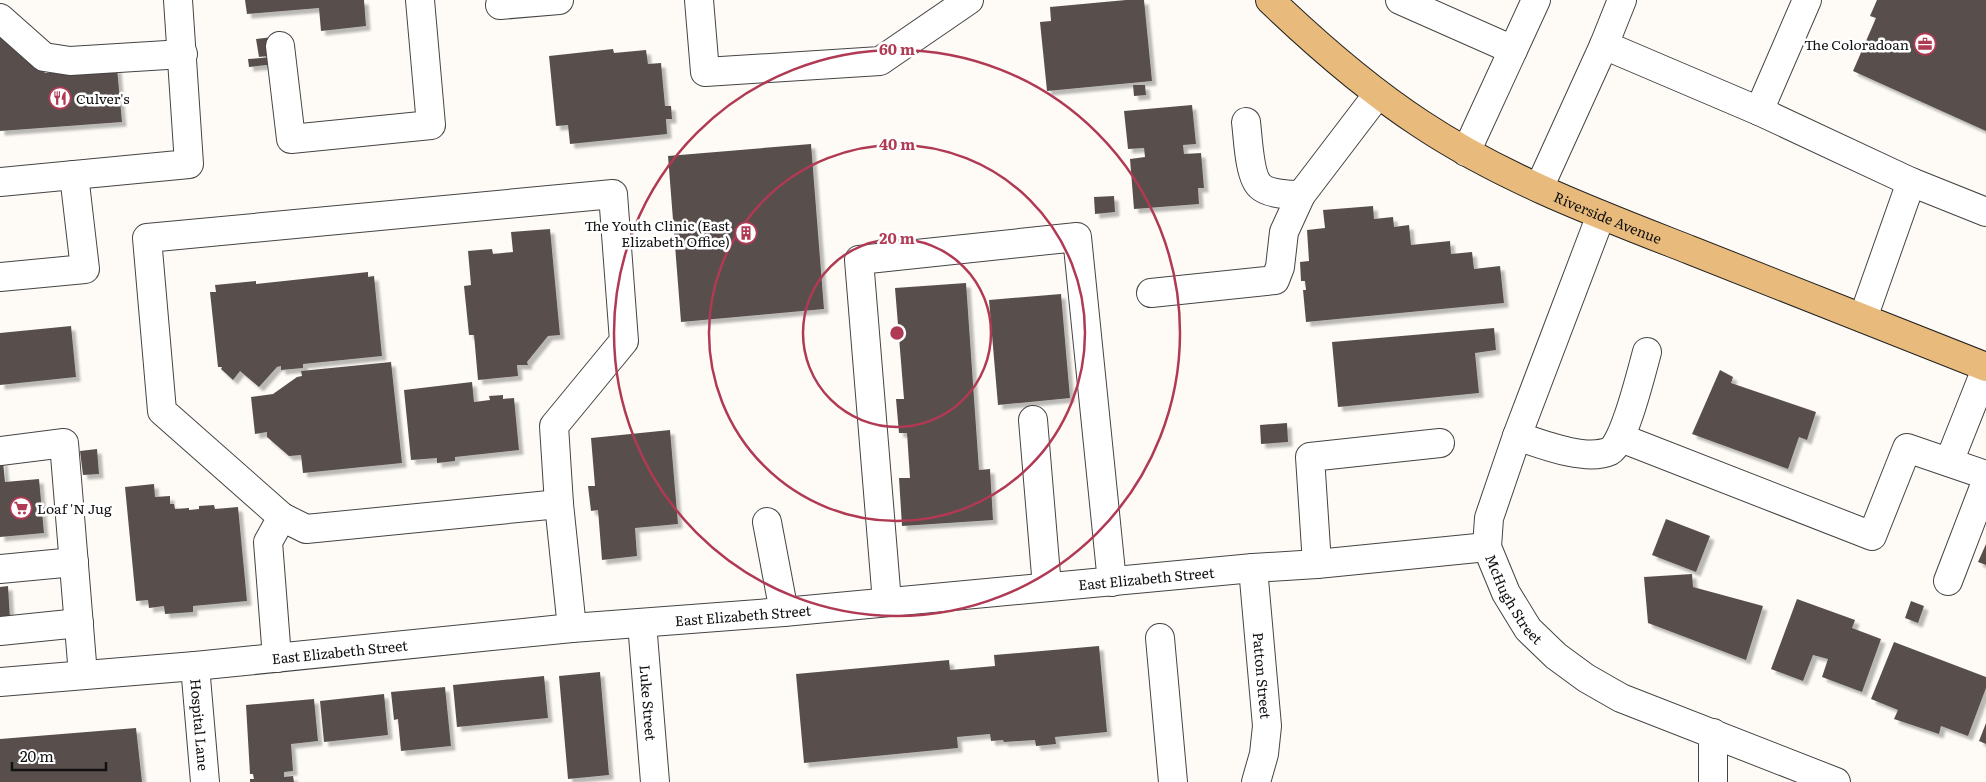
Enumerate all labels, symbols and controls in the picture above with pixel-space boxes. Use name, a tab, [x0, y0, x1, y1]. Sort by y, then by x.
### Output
office icon: The Coloradoan	[1913, 32, 1937, 56]
place label: The Coloradoan	[1804, 34, 1909, 54]
text: 60 m	[879, 37, 915, 60]
restaurant icon: Culver's	[48, 86, 72, 110]
place label: Culver's	[76, 88, 130, 108]
text: 40 m	[879, 132, 915, 155]
street label: Riverside Avenue	[1551, 186, 1665, 248]
place label: The Youth Clinic (East Elizabeth Office)	[584, 215, 730, 251]
building icon: The Youth Clinic (East Elizabeth Office)	[734, 221, 758, 245]
text: 20 m	[879, 226, 915, 249]
centre of rings	[888, 324, 906, 342]
supermarket icon: Loaf 'N Jug	[9, 496, 33, 520]
place label: Loaf 'N Jug	[37, 498, 112, 518]
street label: McHugh Street	[1481, 551, 1548, 649]
street label: East Elizabeth Street	[1077, 562, 1216, 594]
street label: East Elizabeth Street	[674, 599, 812, 630]
street label: Patton Street	[1249, 631, 1276, 720]
street label: East Elizabeth Street	[271, 635, 409, 668]
street label: Luke Street	[635, 664, 662, 742]
street label: Hospital Lane	[186, 678, 214, 772]
scale bar	[12, 740, 106, 772]
text: 20 m	[20, 744, 54, 767]

